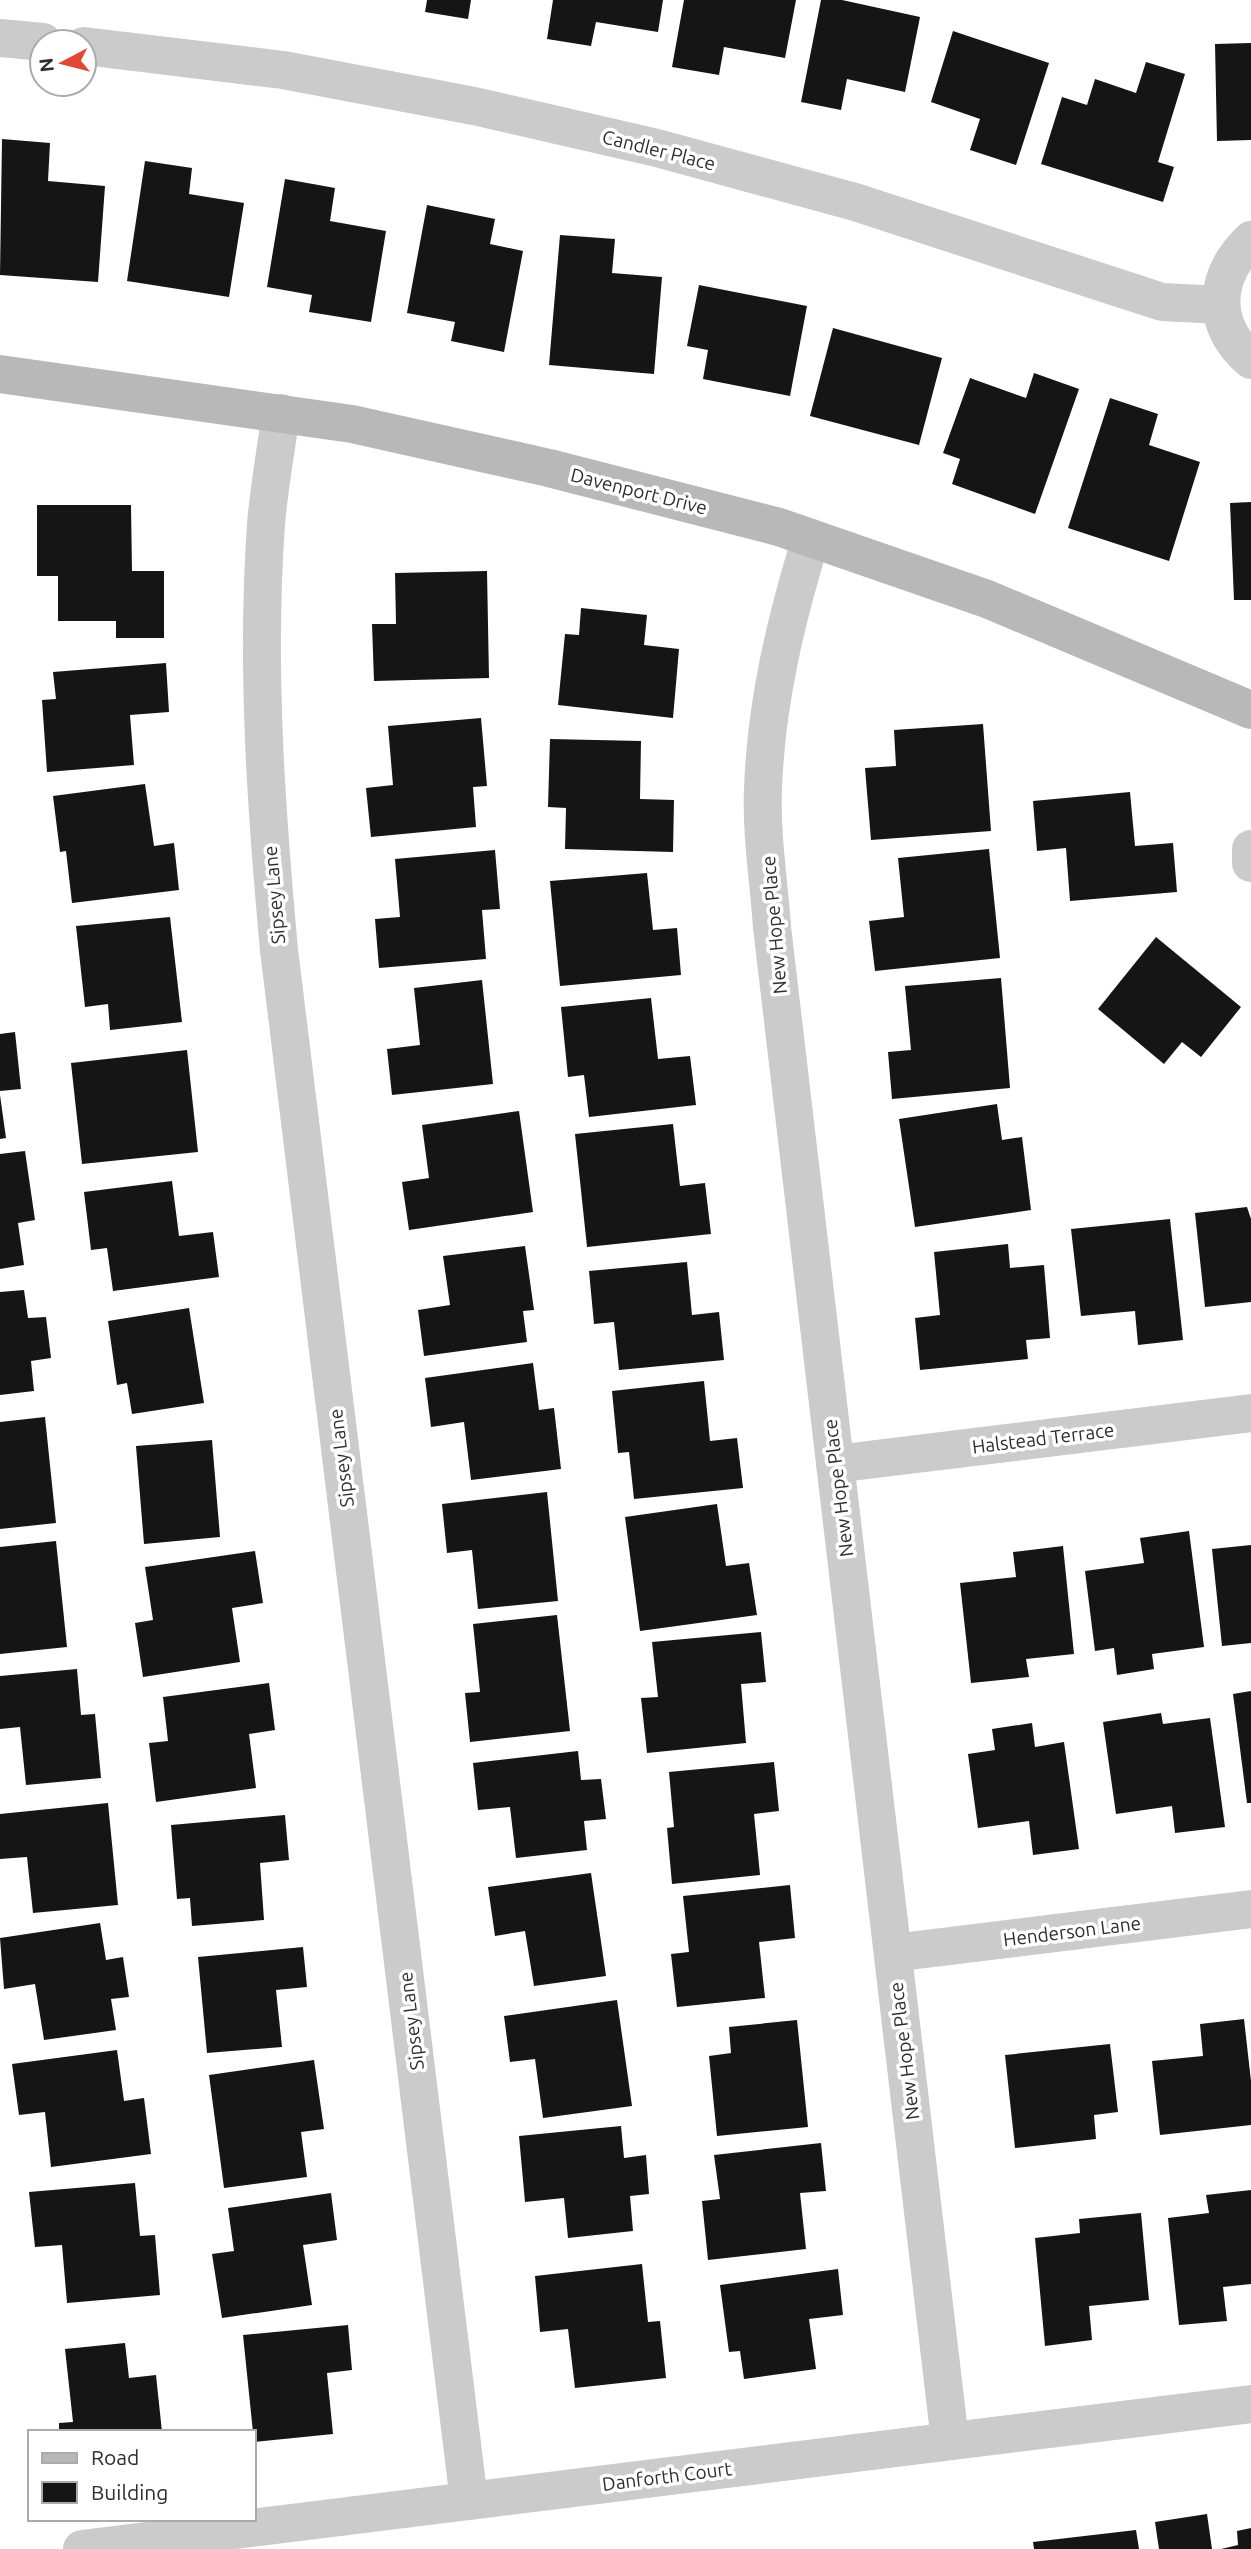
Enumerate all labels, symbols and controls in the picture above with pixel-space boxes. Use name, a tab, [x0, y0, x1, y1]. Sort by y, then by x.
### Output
north arrow	[28, 28, 98, 98]
text: N	[34, 57, 58, 73]
street label: Candler Place	[600, 125, 718, 175]
street label: Davenport Drive	[568, 463, 710, 519]
street label: Sipsey Lane	[259, 845, 289, 945]
street label: New Hope Place	[757, 855, 791, 995]
street label: Sipsey Lane	[324, 1408, 358, 1508]
street label: New Hope Place	[819, 1418, 857, 1558]
street label: Halstead Terrace	[971, 1418, 1115, 1458]
street label: Henderson Lane	[1002, 1912, 1142, 1950]
street label: Sipsey Lane	[394, 1971, 428, 2071]
street label: New Hope Place	[885, 1981, 923, 2121]
legend	[28, 2430, 256, 2521]
text: Road	[91, 2445, 139, 2469]
street label: Danforth Court	[601, 2457, 734, 2495]
text: Building	[91, 2480, 168, 2504]

